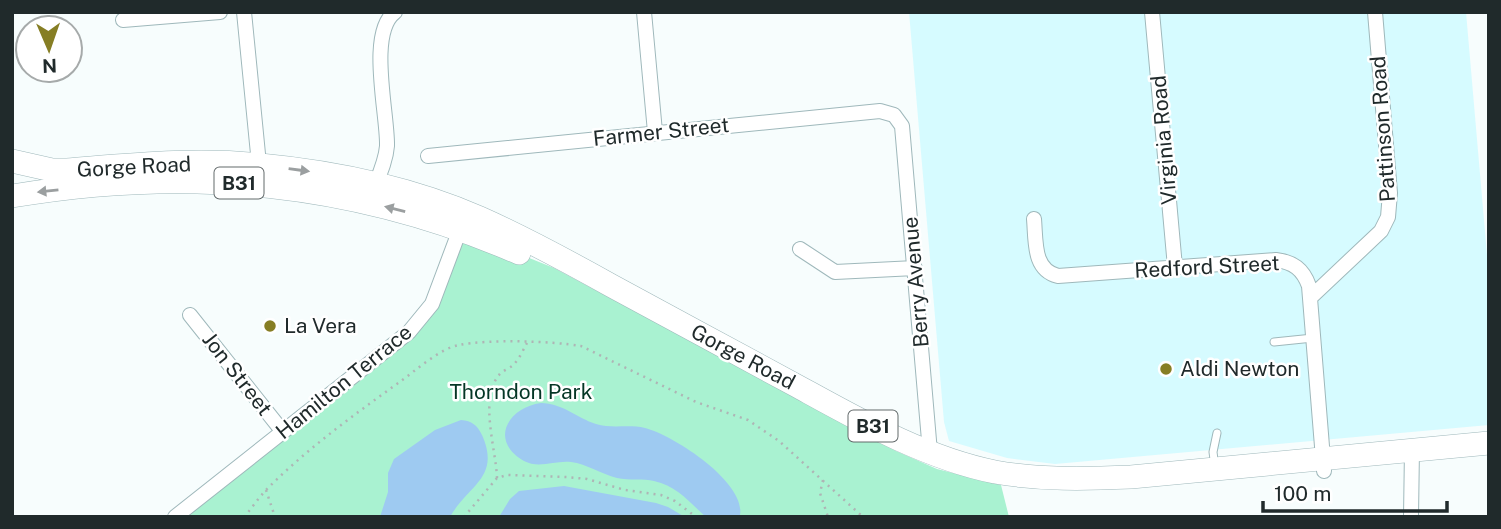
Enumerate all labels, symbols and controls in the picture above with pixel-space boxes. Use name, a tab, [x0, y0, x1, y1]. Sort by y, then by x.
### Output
north arrow	[14, 14, 84, 84]
text: N	[42, 55, 57, 77]
street label: Pattinson Road	[1365, 55, 1400, 203]
street label: Virginia Road	[1145, 74, 1182, 206]
street label: Farmer Street	[592, 112, 730, 151]
street label: Gorge Road	[76, 151, 192, 182]
one-way arrow	[288, 165, 310, 176]
road number: B31	[215, 168, 264, 198]
one-way arrow	[37, 186, 59, 197]
one-way arrow	[384, 203, 406, 214]
street label: Berry Avenue	[897, 216, 934, 348]
street label: Redford Street	[1134, 250, 1280, 283]
place label: La Vera	[284, 313, 357, 338]
marker: La Vera	[262, 318, 278, 334]
street label: Hamilton Terrace	[271, 319, 417, 444]
street label: Gorge Road	[687, 319, 800, 394]
street label: Jon Street	[197, 327, 278, 420]
place label: Aldi Newton	[1180, 356, 1299, 381]
marker: Aldi Newton	[1158, 361, 1174, 377]
park label: Thorndon Park	[449, 379, 593, 404]
road number: B31	[848, 410, 898, 442]
scale bar	[1263, 470, 1447, 514]
text: 100 m	[1274, 481, 1331, 506]

